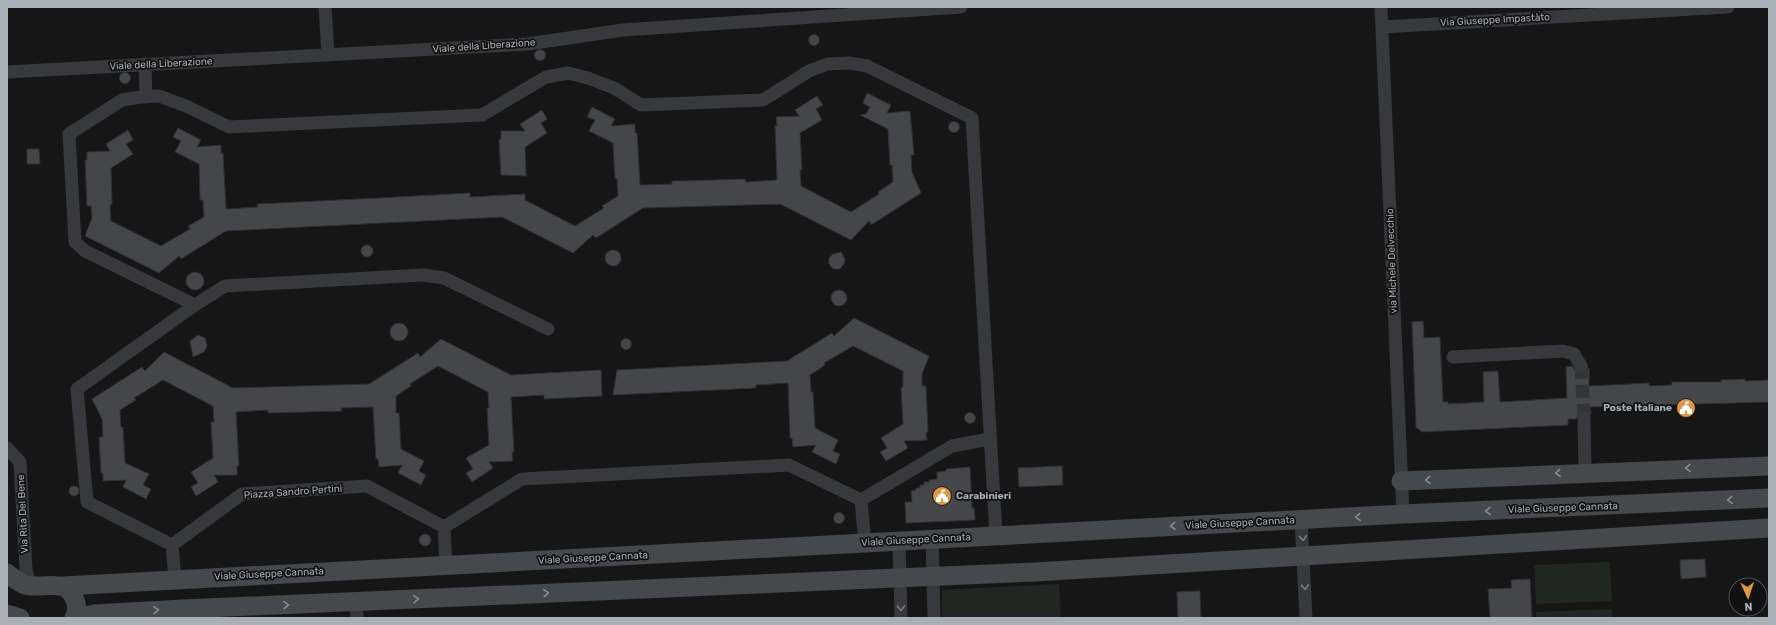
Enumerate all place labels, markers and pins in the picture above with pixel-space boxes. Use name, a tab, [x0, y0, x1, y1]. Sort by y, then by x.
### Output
public building icon: Poste Italiane	[1675, 397, 1697, 419]
place label: Poste Italiane	[1603, 402, 1672, 414]
public building icon: Carabinieri	[931, 485, 953, 507]
place label: Carabinieri	[956, 490, 1011, 502]

